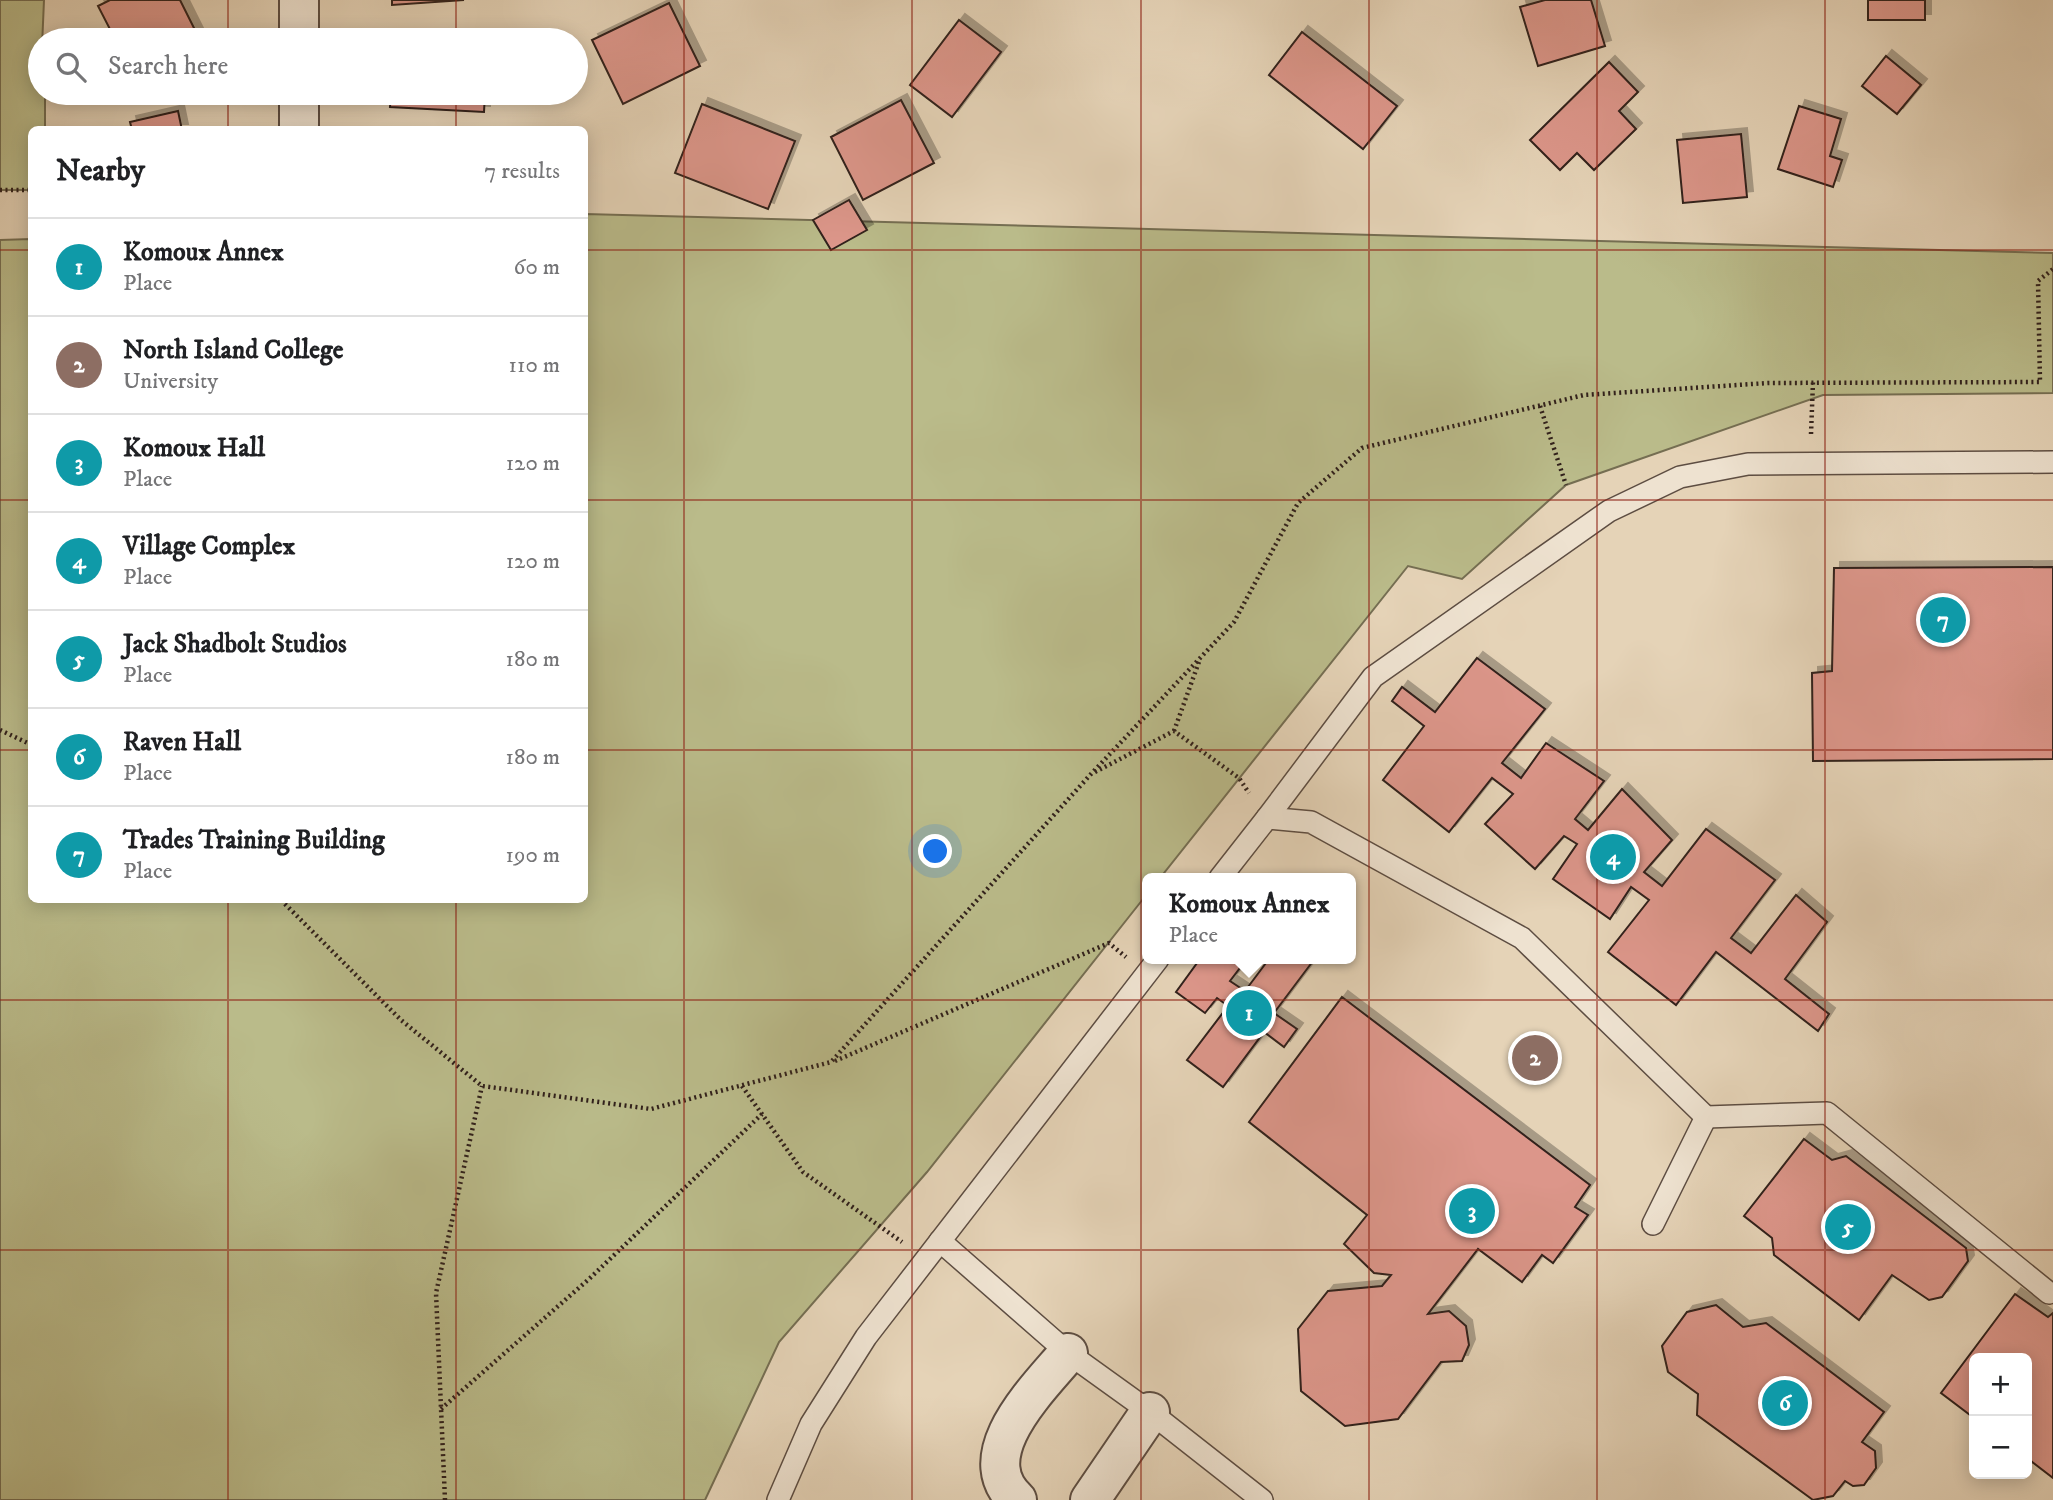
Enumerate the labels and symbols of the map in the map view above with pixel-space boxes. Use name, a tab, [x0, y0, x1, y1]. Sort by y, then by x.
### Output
pin: 7	[1920, 594, 1966, 646]
pin: 4	[1590, 831, 1636, 883]
your location	[918, 834, 952, 868]
pin: 1	[1226, 987, 1272, 1039]
pin: 2	[1512, 1032, 1558, 1084]
pin: 3	[1449, 1185, 1495, 1237]
pin: 5	[1825, 1201, 1871, 1253]
pin: 6	[1762, 1377, 1808, 1429]

